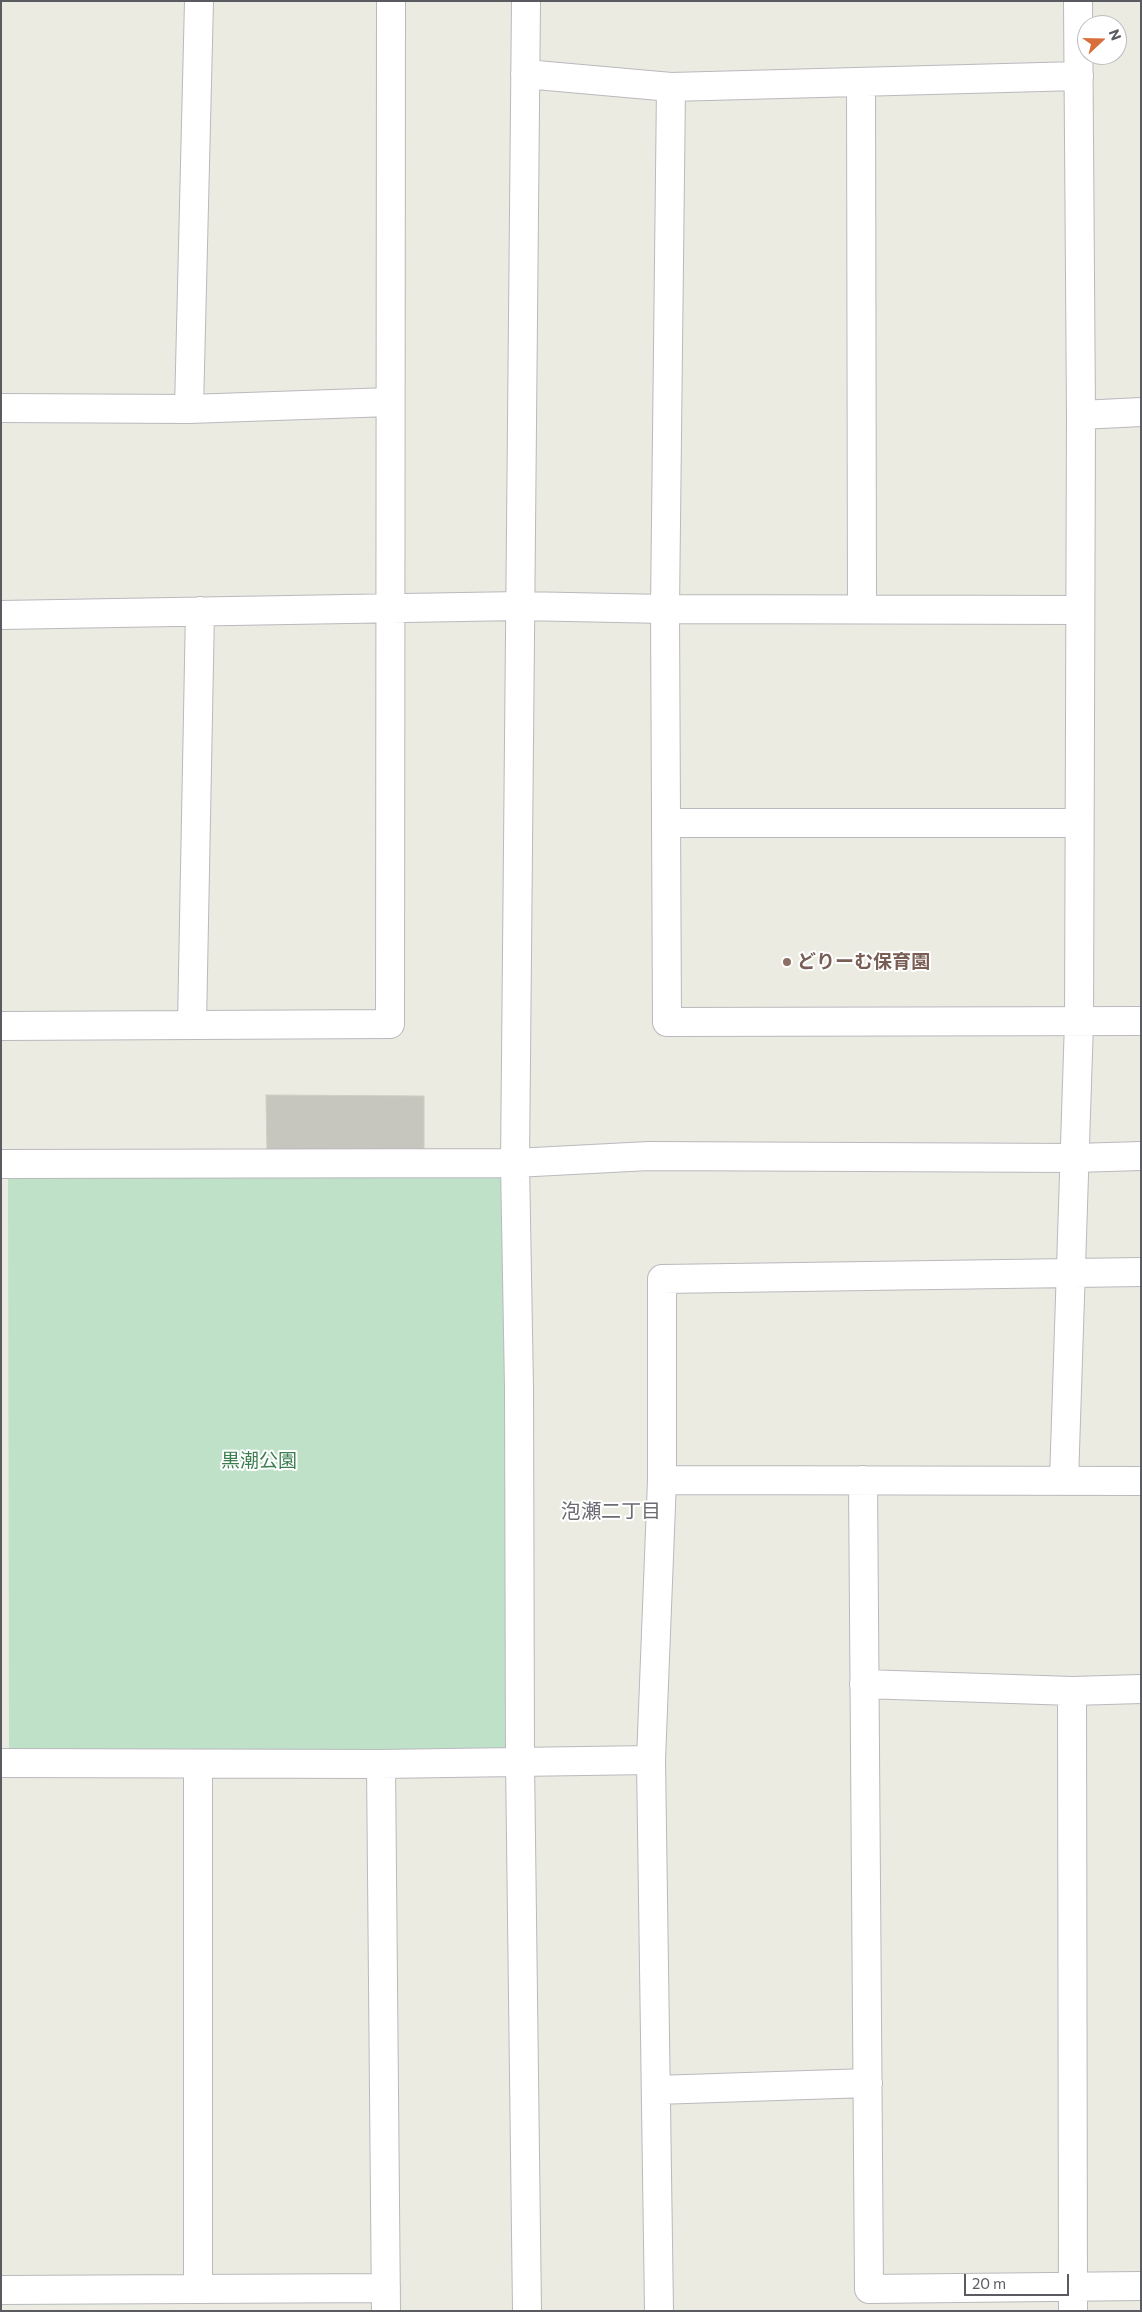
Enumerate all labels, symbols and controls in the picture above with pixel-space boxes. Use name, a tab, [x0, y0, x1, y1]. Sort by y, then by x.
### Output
north arrow	[1077, 15, 1127, 65]
text: N	[1106, 27, 1125, 43]
place label: どりーむ保育園	[797, 951, 930, 973]
marker: どりーむ保育園	[781, 956, 793, 968]
park label: 黒潮公園	[221, 1450, 297, 1472]
district label: 泡瀬二丁目	[561, 1499, 661, 1523]
scale bar	[967, 2264, 1072, 2296]
text: 20 m	[972, 2274, 1006, 2292]

